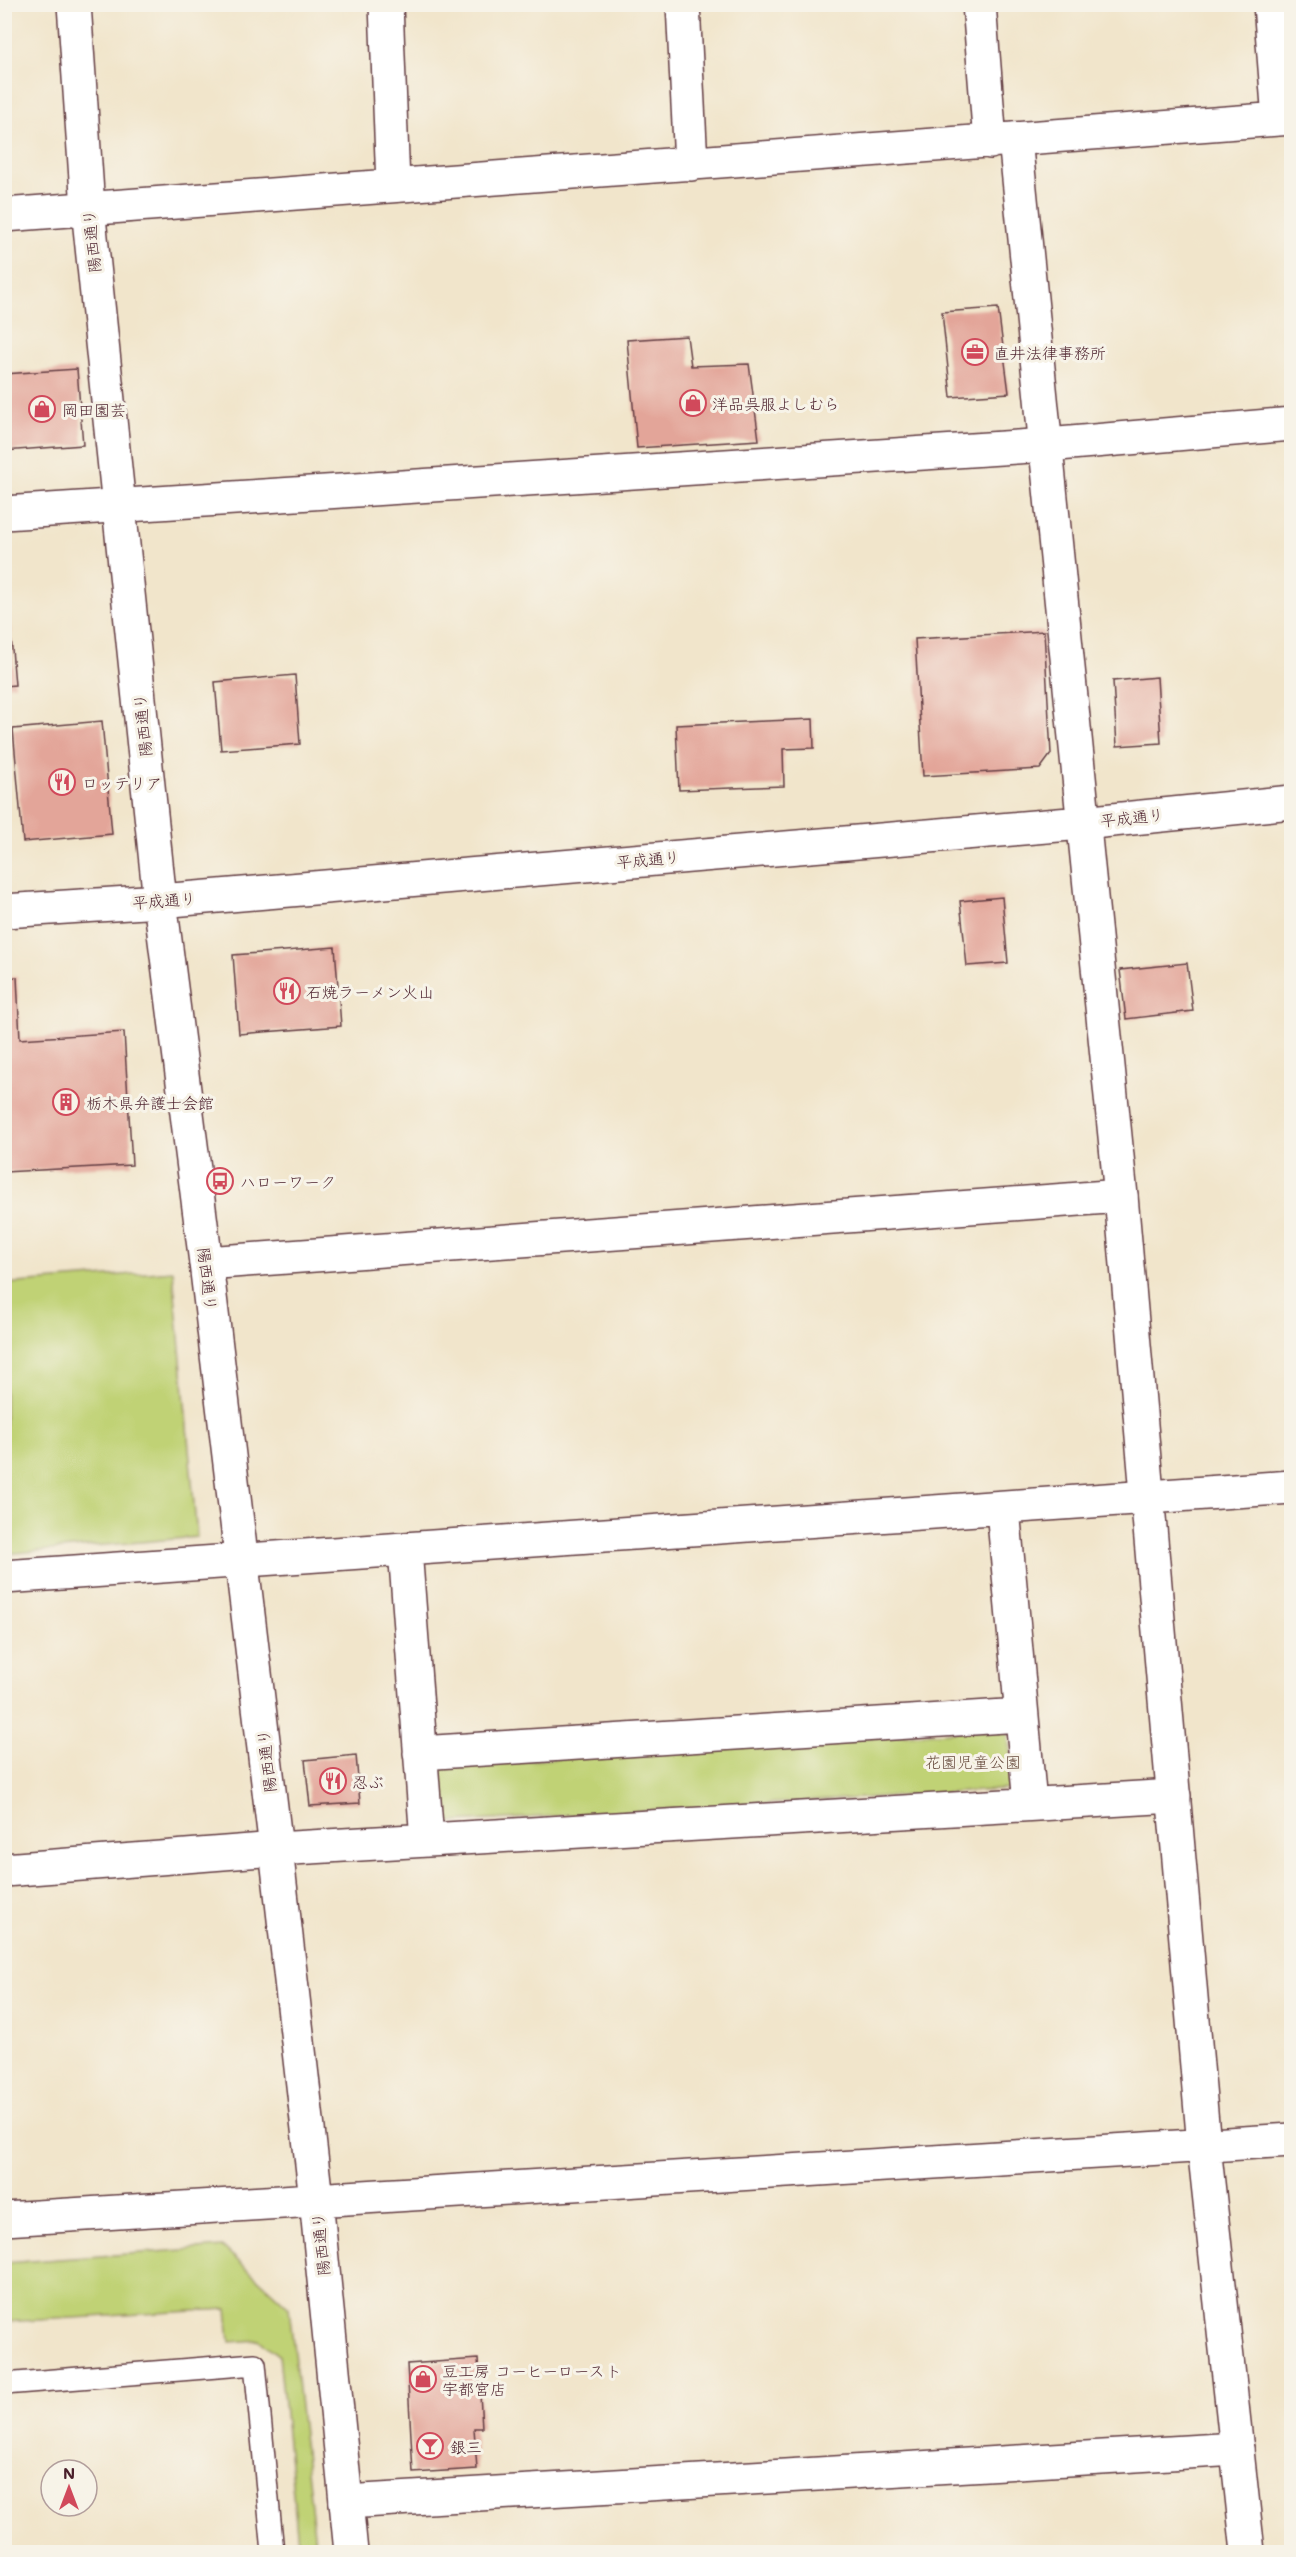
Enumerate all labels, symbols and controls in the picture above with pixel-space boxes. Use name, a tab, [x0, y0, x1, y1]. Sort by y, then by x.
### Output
street label: 陽西通り	[77, 208, 105, 274]
office icon: 直井法律事務所	[960, 337, 990, 367]
place label: 直井法律事務所	[994, 342, 1106, 363]
shop icon: 洋品呉服よしむら	[678, 388, 708, 418]
place label: 洋品呉服よしむら	[712, 393, 840, 414]
shop icon: 岡田園芸	[27, 394, 57, 424]
place label: 岡田園芸	[62, 399, 126, 420]
street label: 陽西通り	[128, 692, 156, 758]
restaurant icon: ロッテリア	[47, 767, 77, 797]
place label: ロッテリア	[82, 772, 162, 793]
street label: 平成通り	[1099, 803, 1165, 831]
street label: 平成通り	[615, 846, 681, 872]
street label: 平成通り	[131, 887, 197, 913]
restaurant icon: 石焼ラーメン火山	[272, 976, 302, 1006]
place label: 石焼ラーメン火山	[306, 981, 434, 1002]
building icon: 栃木県弁護士会館	[51, 1087, 81, 1117]
place label: 栃木県弁護士会館	[86, 1092, 214, 1113]
bus stop icon: ハローワーク	[205, 1166, 235, 1196]
place label: ハローワーク	[240, 1171, 336, 1192]
street label: 陽西通り	[194, 1246, 222, 1312]
street label: 陽西通り	[252, 1728, 280, 1794]
park label: 花園児童公園	[925, 1751, 1021, 1772]
restaurant icon: 忍ぶ	[318, 1766, 348, 1796]
place label: 忍ぶ	[352, 1771, 384, 1792]
street label: 陽西通り	[306, 2211, 334, 2277]
place label: 豆工房 コーヒーロースト 宇都宮店	[442, 2360, 622, 2399]
shop icon: 豆工房 コーヒーロースト 宇都宮店	[408, 2364, 438, 2394]
bar icon: 銀三	[415, 2431, 445, 2461]
place label: 銀三	[450, 2436, 482, 2457]
north arrow	[39, 2458, 99, 2518]
text: N	[63, 2462, 75, 2483]

